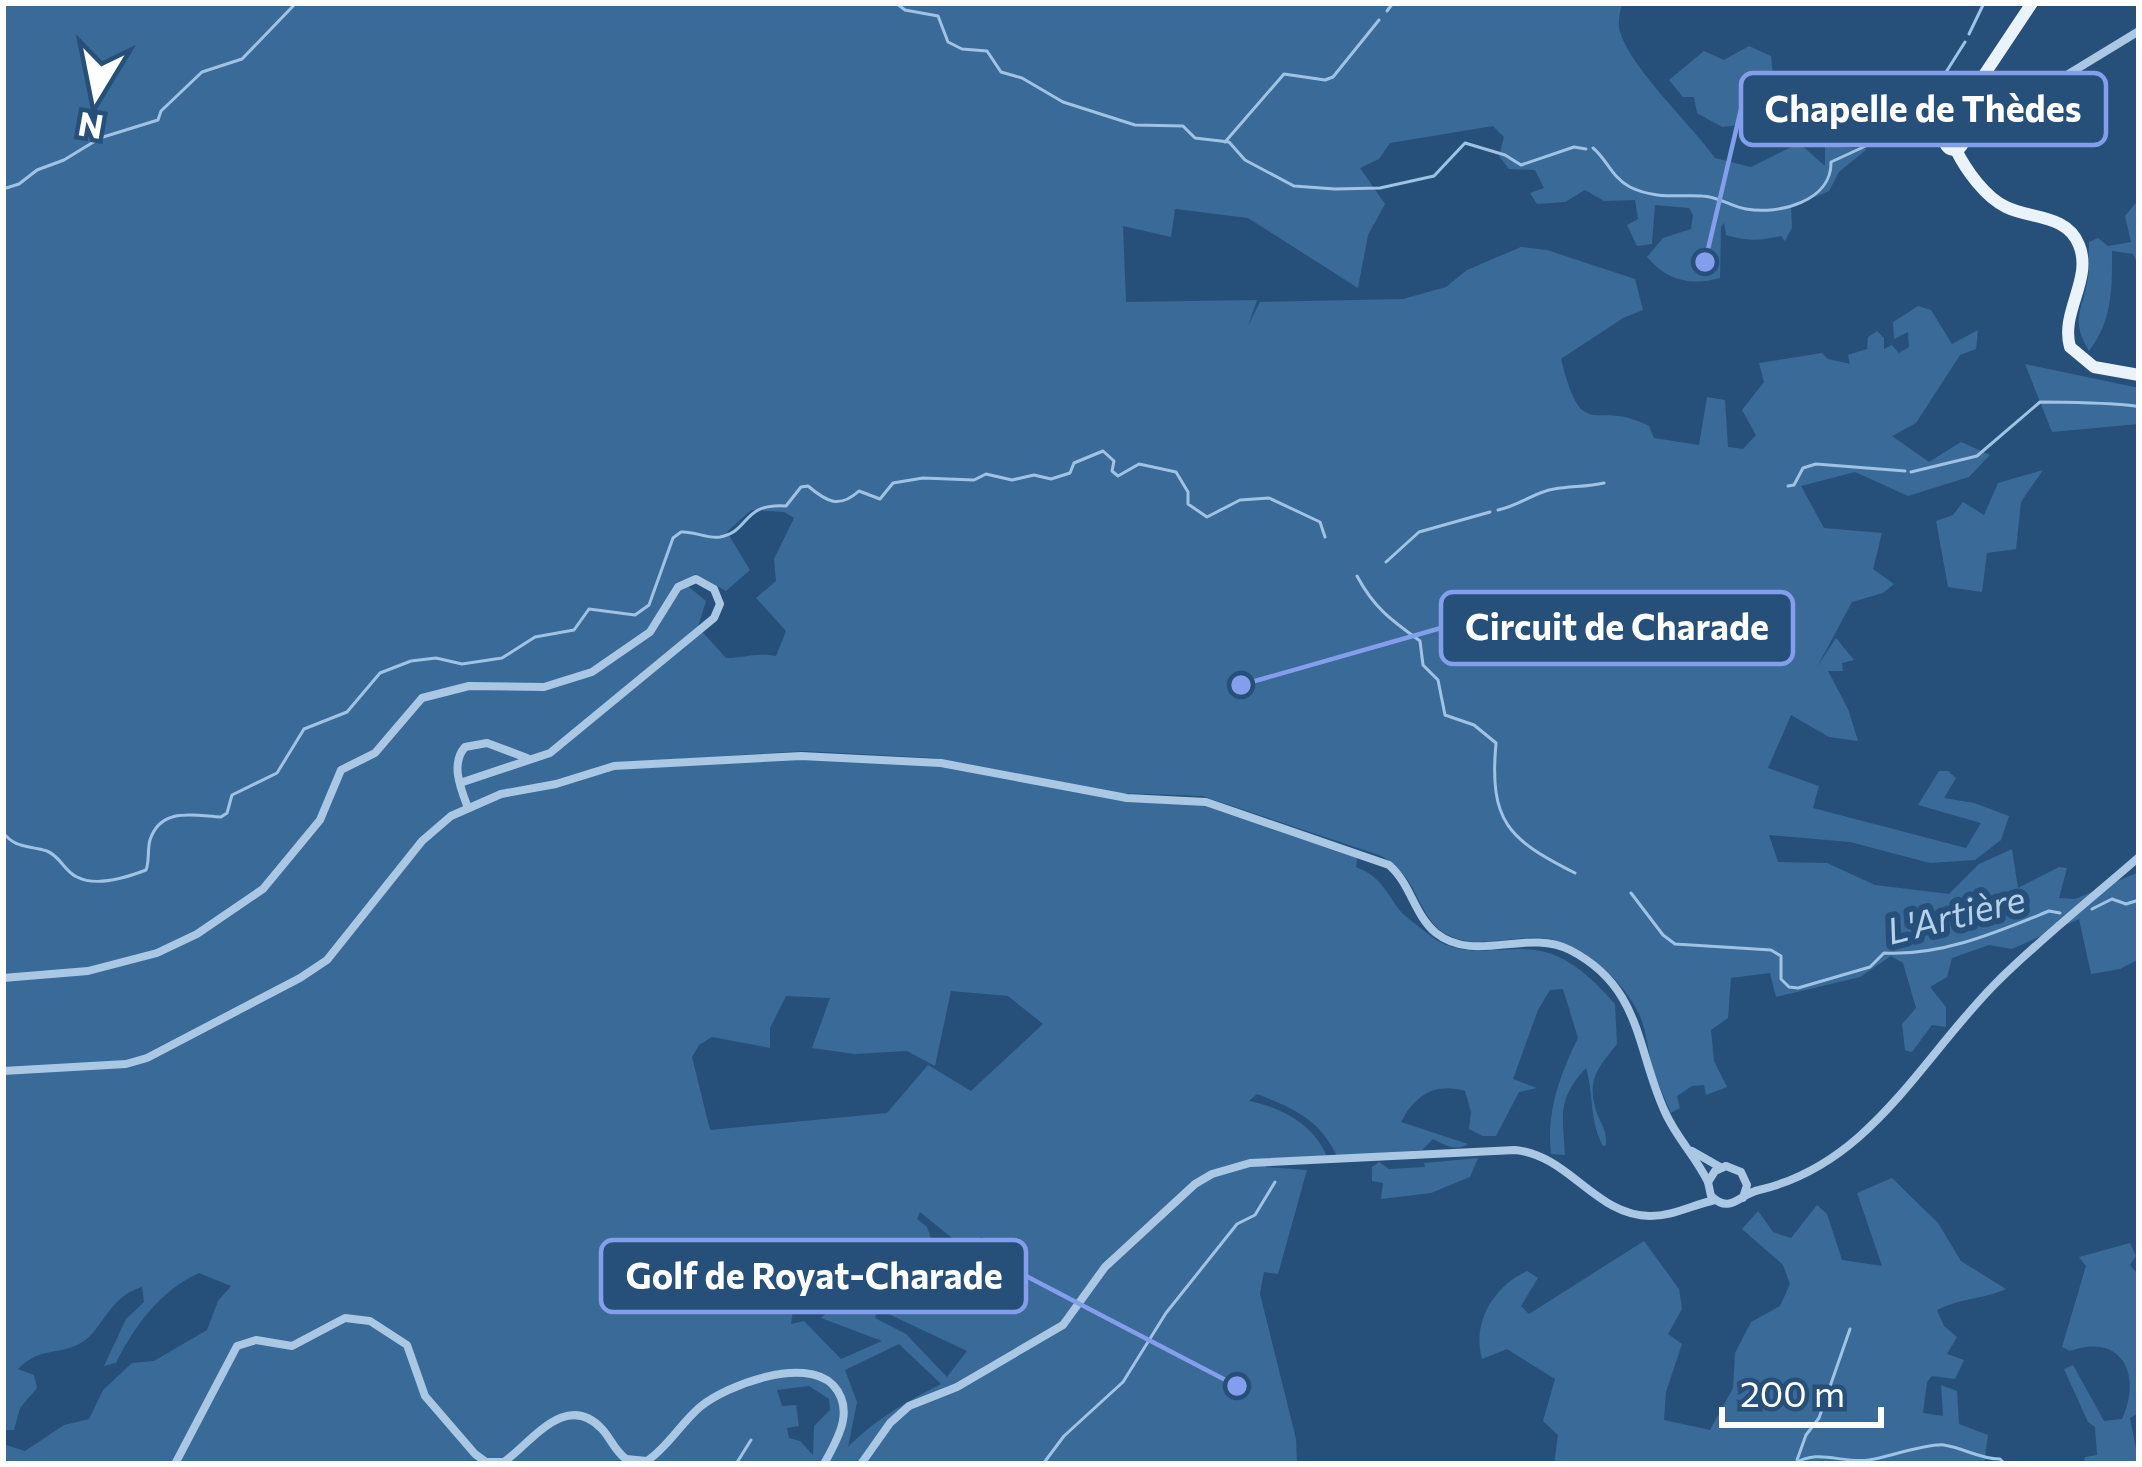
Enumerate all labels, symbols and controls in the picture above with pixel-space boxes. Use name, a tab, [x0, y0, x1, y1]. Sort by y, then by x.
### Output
north arrow	[36, 36, 156, 156]
callout: Chapelle de Thèdes	[1741, 73, 2106, 145]
text: Chapelle de Thèdes	[1765, 85, 2081, 129]
text: N	[75, 105, 106, 149]
callout: Circuit de Charade	[1441, 592, 1793, 664]
text: Circuit de Charade	[1465, 603, 1769, 647]
water label: L'Artière	[1882, 875, 2029, 951]
callout: Golf de Royat-Charade	[601, 1240, 1026, 1312]
text: Golf de Royat-Charade	[625, 1252, 1003, 1296]
scale bar	[1722, 1353, 1881, 1427]
text: 200 m	[1740, 1370, 1845, 1414]

